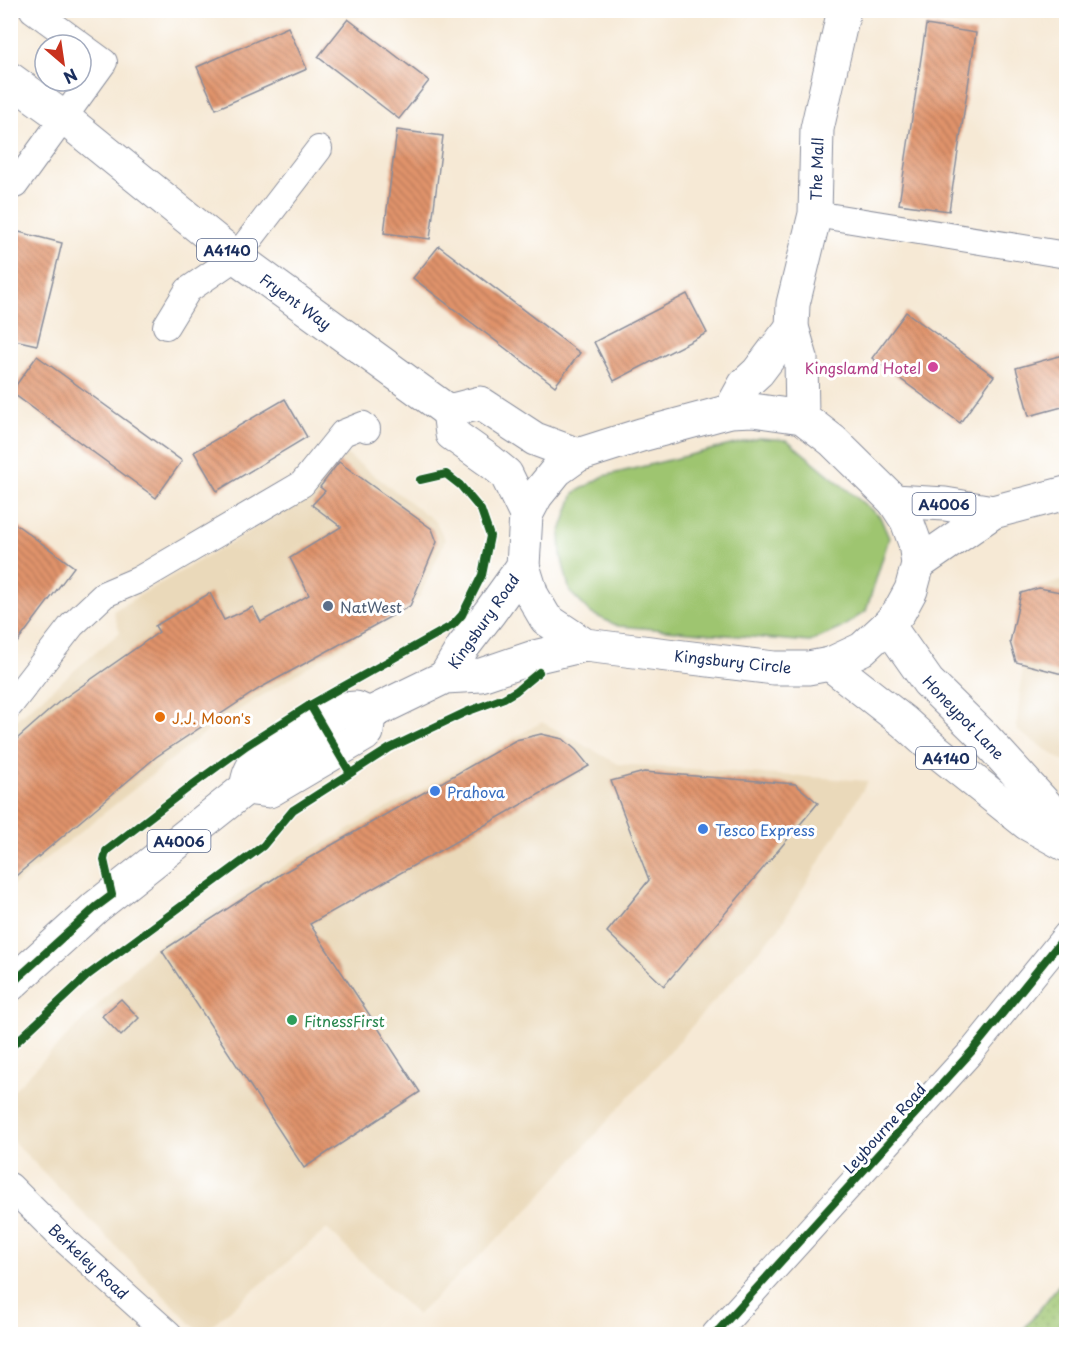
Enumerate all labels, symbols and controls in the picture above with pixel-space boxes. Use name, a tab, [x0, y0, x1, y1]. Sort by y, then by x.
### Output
north arrow	[33, 33, 93, 93]
text: N	[59, 63, 82, 91]
street label: The Mall	[803, 137, 829, 201]
road number: A4140	[197, 239, 257, 261]
street label: Fryent Way	[255, 267, 337, 335]
place label: Kingslamd Hotel	[805, 356, 921, 379]
marker: Kingslamd Hotel	[926, 360, 940, 374]
road number: A4006	[912, 493, 976, 515]
street label: Kingsbury Road	[442, 569, 524, 673]
place label: NatWest	[340, 595, 402, 618]
marker: NatWest	[321, 599, 335, 613]
street label: Kingsbury Circle	[673, 643, 793, 679]
street label: Honeypot Lane	[918, 670, 1010, 764]
place label: J.J. Moon's	[172, 706, 251, 729]
marker: J.J. Moon's	[153, 710, 167, 724]
road number: A4140	[916, 747, 976, 769]
place label: Prahova	[447, 780, 506, 803]
marker: Prahova	[428, 784, 442, 798]
place label: Tesco Express	[715, 818, 815, 841]
marker: Tesco Express	[696, 822, 710, 836]
road number: A4006	[148, 830, 210, 852]
place label: FitnessFirst	[304, 1009, 385, 1032]
marker: FitnessFirst	[285, 1013, 299, 1027]
street label: Leybourne Road	[837, 1078, 931, 1178]
street label: Berkeley Road	[44, 1218, 134, 1304]

